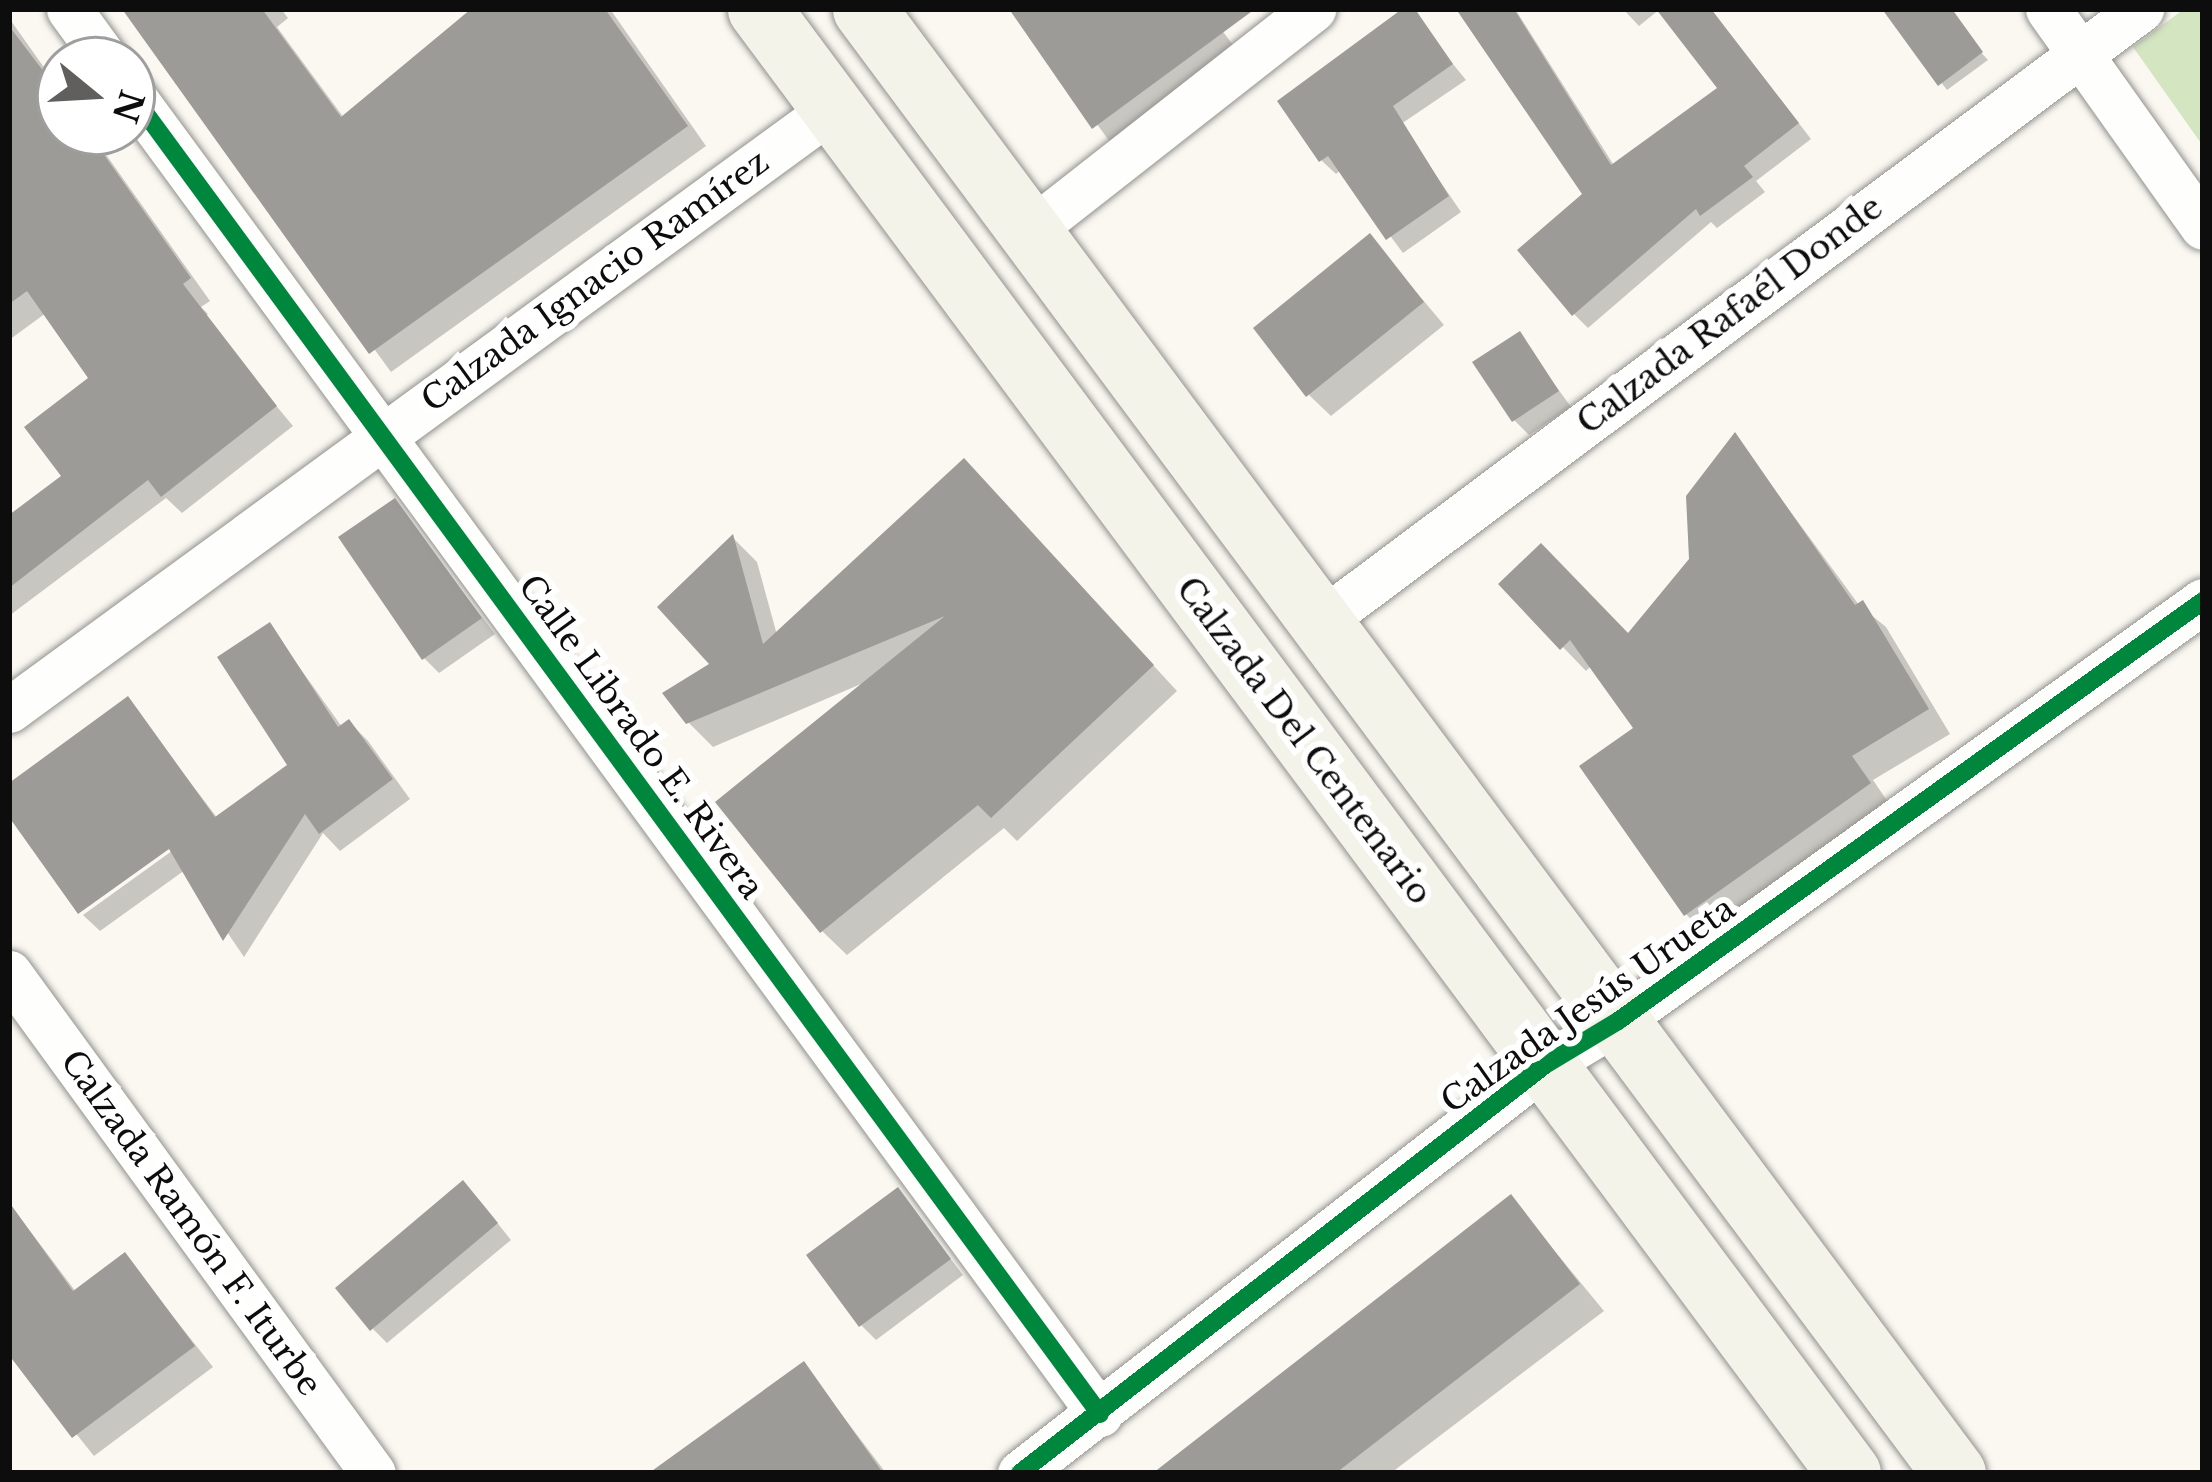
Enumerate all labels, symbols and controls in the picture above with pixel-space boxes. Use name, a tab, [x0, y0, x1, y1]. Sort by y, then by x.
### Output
north arrow	[36, 36, 156, 156]
text: N	[104, 85, 152, 127]
street label: Calzada Ignacio Ramírez	[414, 142, 776, 420]
street label: Calzada Rafaél Donde	[1569, 187, 1891, 443]
street label: Calle Librado E. Rivera	[510, 567, 772, 907]
street label: Calzada Del Centenario	[1168, 570, 1440, 912]
street label: Calzada Jesús Urueta	[1433, 889, 1743, 1121]
street label: Calzada Ramón F. Iturbe	[52, 1042, 330, 1404]

